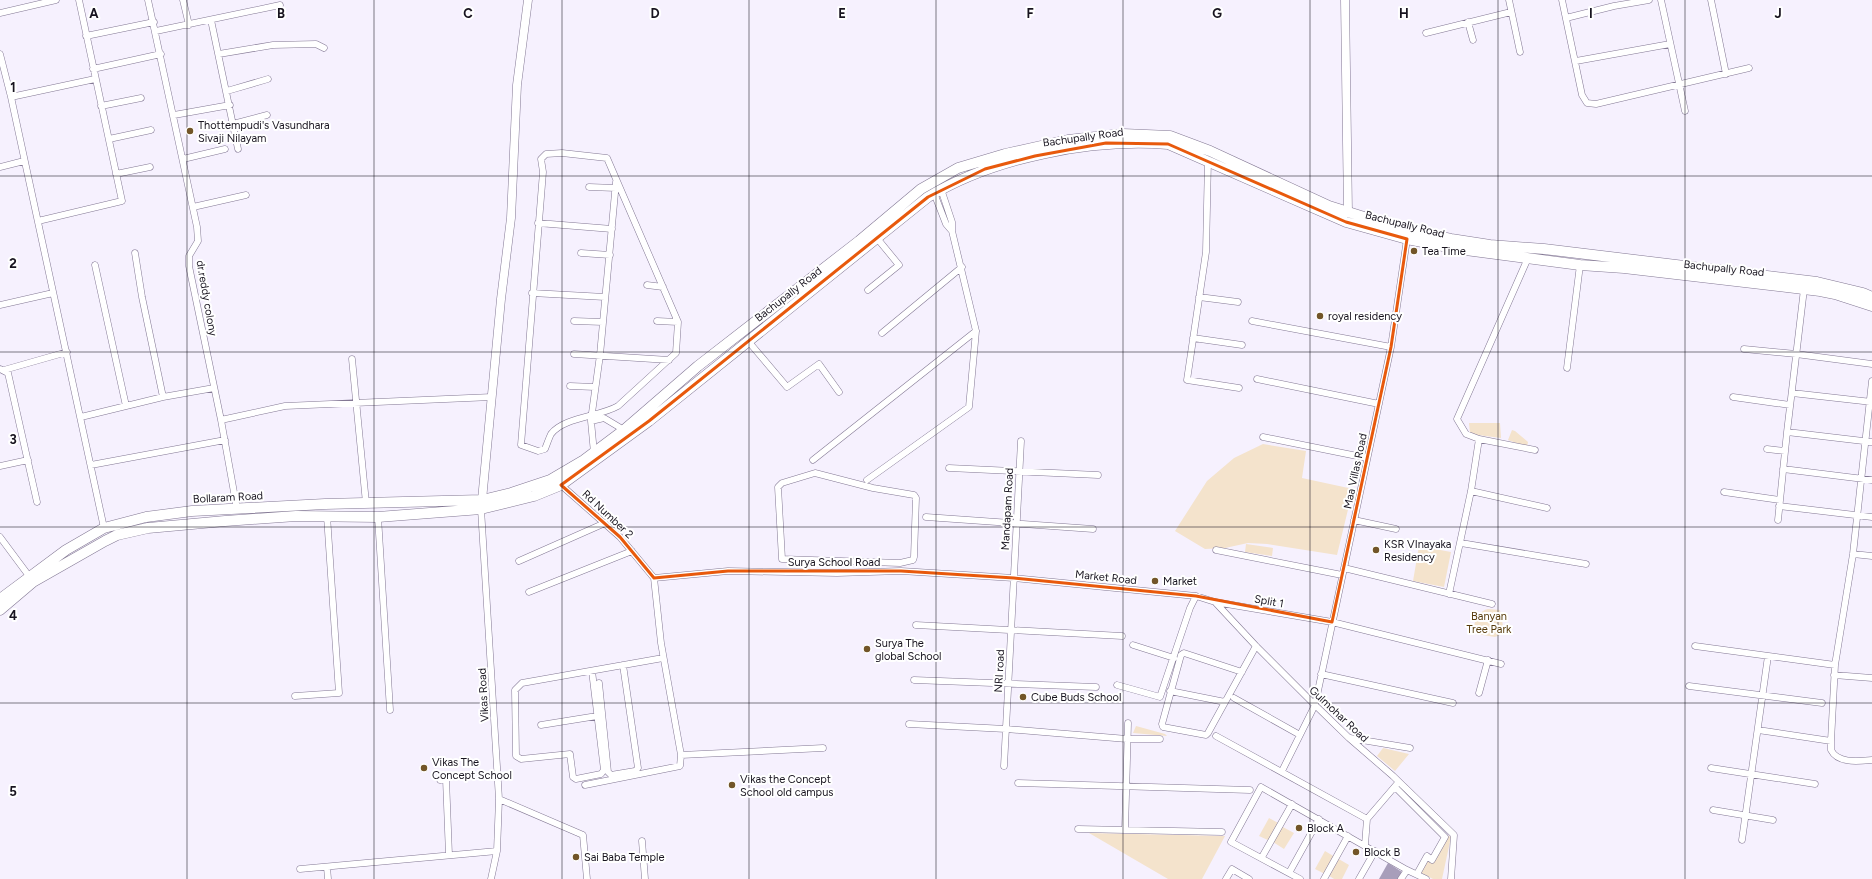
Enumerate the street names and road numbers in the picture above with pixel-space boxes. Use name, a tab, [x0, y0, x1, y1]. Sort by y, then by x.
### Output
street label: Bachupally Road	[1042, 125, 1124, 150]
street label: Bachupally Road	[1364, 208, 1446, 241]
street label: Bachupally Road	[1683, 258, 1765, 279]
street label: dr.reddy colony	[193, 259, 220, 337]
street label: Bachupally Road	[752, 264, 824, 325]
street label: Maa Villas Road	[1341, 432, 1370, 510]
street label: Mandapam Road	[999, 467, 1016, 551]
street label: Rd Number 2	[579, 487, 636, 541]
street label: Bollaram Road	[193, 489, 263, 506]
street label: Surya School Road	[788, 556, 880, 569]
street label: Market Road	[1074, 568, 1137, 587]
street label: Split 1	[1253, 593, 1285, 610]
street label: NRI road	[992, 649, 1007, 693]
street label: Vikas Road	[476, 668, 491, 722]
street label: Gulmohar Road	[1306, 684, 1371, 745]

